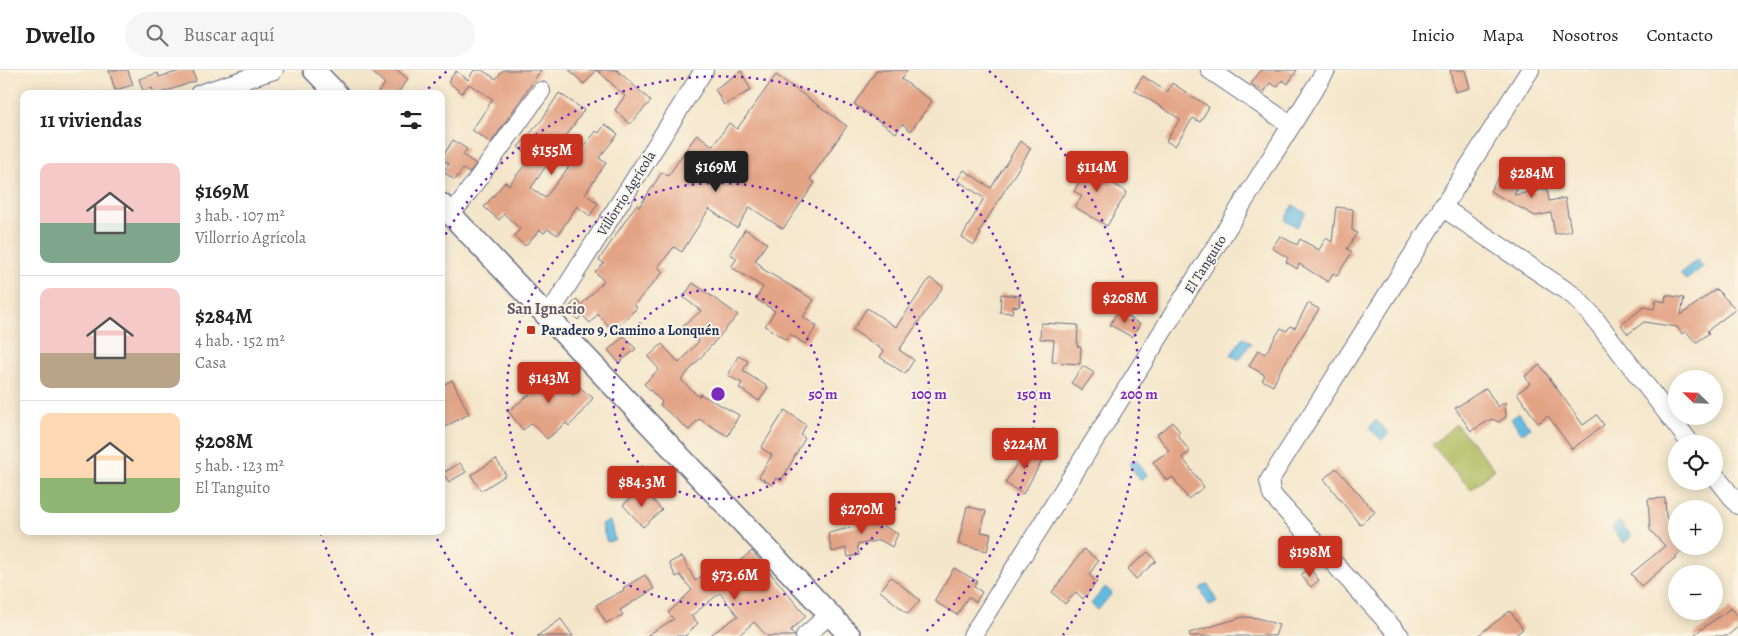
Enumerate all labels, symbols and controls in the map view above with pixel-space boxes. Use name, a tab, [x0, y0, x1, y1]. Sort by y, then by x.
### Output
search box	[125, 12, 475, 57]
text: Dwello	[25, 19, 95, 51]
icon: search	[143, 21, 171, 49]
text: Buscar aquí	[183, 22, 275, 48]
text: Inicio	[1411, 23, 1454, 47]
text: Mapa	[1482, 23, 1524, 47]
text: Nosotros	[1552, 23, 1618, 47]
text: Contacto	[1646, 23, 1713, 47]
text: 11 viviendas	[40, 106, 142, 134]
icon: filters	[397, 106, 425, 134]
pin: $155M	[517, 134, 587, 176]
text: $155M	[532, 139, 572, 161]
street label: Villorrio Agrícola	[592, 147, 661, 240]
pin: $169M	[681, 150, 751, 193]
pin: $114M	[1062, 150, 1132, 193]
text: $169M	[695, 156, 737, 178]
text: $114M	[1077, 156, 1117, 178]
pin: $284M	[1497, 156, 1567, 199]
text: $284M	[1510, 162, 1554, 184]
text: $169M	[195, 177, 250, 205]
icon: home	[80, 183, 140, 243]
text: 3 hab. · 107 m²	[195, 205, 285, 227]
text: Villorrio Agrícola	[195, 227, 306, 249]
street label: El Tanguito	[1180, 231, 1231, 297]
pin: $208M	[1090, 282, 1160, 324]
text: $208M	[1103, 287, 1147, 309]
district label: San Ignacio	[507, 298, 585, 320]
text: $284M	[195, 302, 253, 330]
icon: home	[80, 308, 140, 368]
place label: Paradero 9, Camino a Lonquén	[541, 321, 719, 340]
marker: Paradero 9, Camino a Lonquén	[525, 324, 537, 336]
text: 4 hab. · 152 m²	[195, 330, 285, 352]
text: Casa	[195, 352, 226, 374]
pin: $143M	[514, 362, 584, 404]
text: $143M	[528, 367, 570, 389]
north arrow	[1668, 370, 1722, 425]
map controls	[1668, 370, 1723, 620]
text: 50 m	[808, 384, 838, 404]
text: 100 m	[911, 384, 947, 404]
text: 150 m	[1017, 384, 1052, 404]
text: 200 m	[1120, 384, 1158, 404]
centre of rings	[709, 385, 727, 403]
text: $208M	[195, 427, 253, 455]
pin: $224M	[990, 428, 1060, 470]
icon: home	[80, 433, 140, 493]
text: $224M	[1003, 433, 1047, 455]
button: locate	[1668, 435, 1723, 490]
text: 5 hab. · 123 m²	[195, 455, 284, 477]
pin: $84.3M	[601, 466, 683, 508]
text: $84.3M	[618, 471, 666, 493]
text: El Tanguito	[195, 477, 270, 499]
pin: $270M	[827, 492, 897, 535]
text: $270M	[840, 498, 884, 520]
button: +	[1668, 500, 1723, 555]
pin: $198M	[1275, 536, 1345, 578]
text: $198M	[1289, 541, 1331, 563]
pin: $73.6M	[694, 558, 776, 601]
text: $73.6M	[712, 564, 758, 586]
button: −	[1668, 565, 1723, 620]

